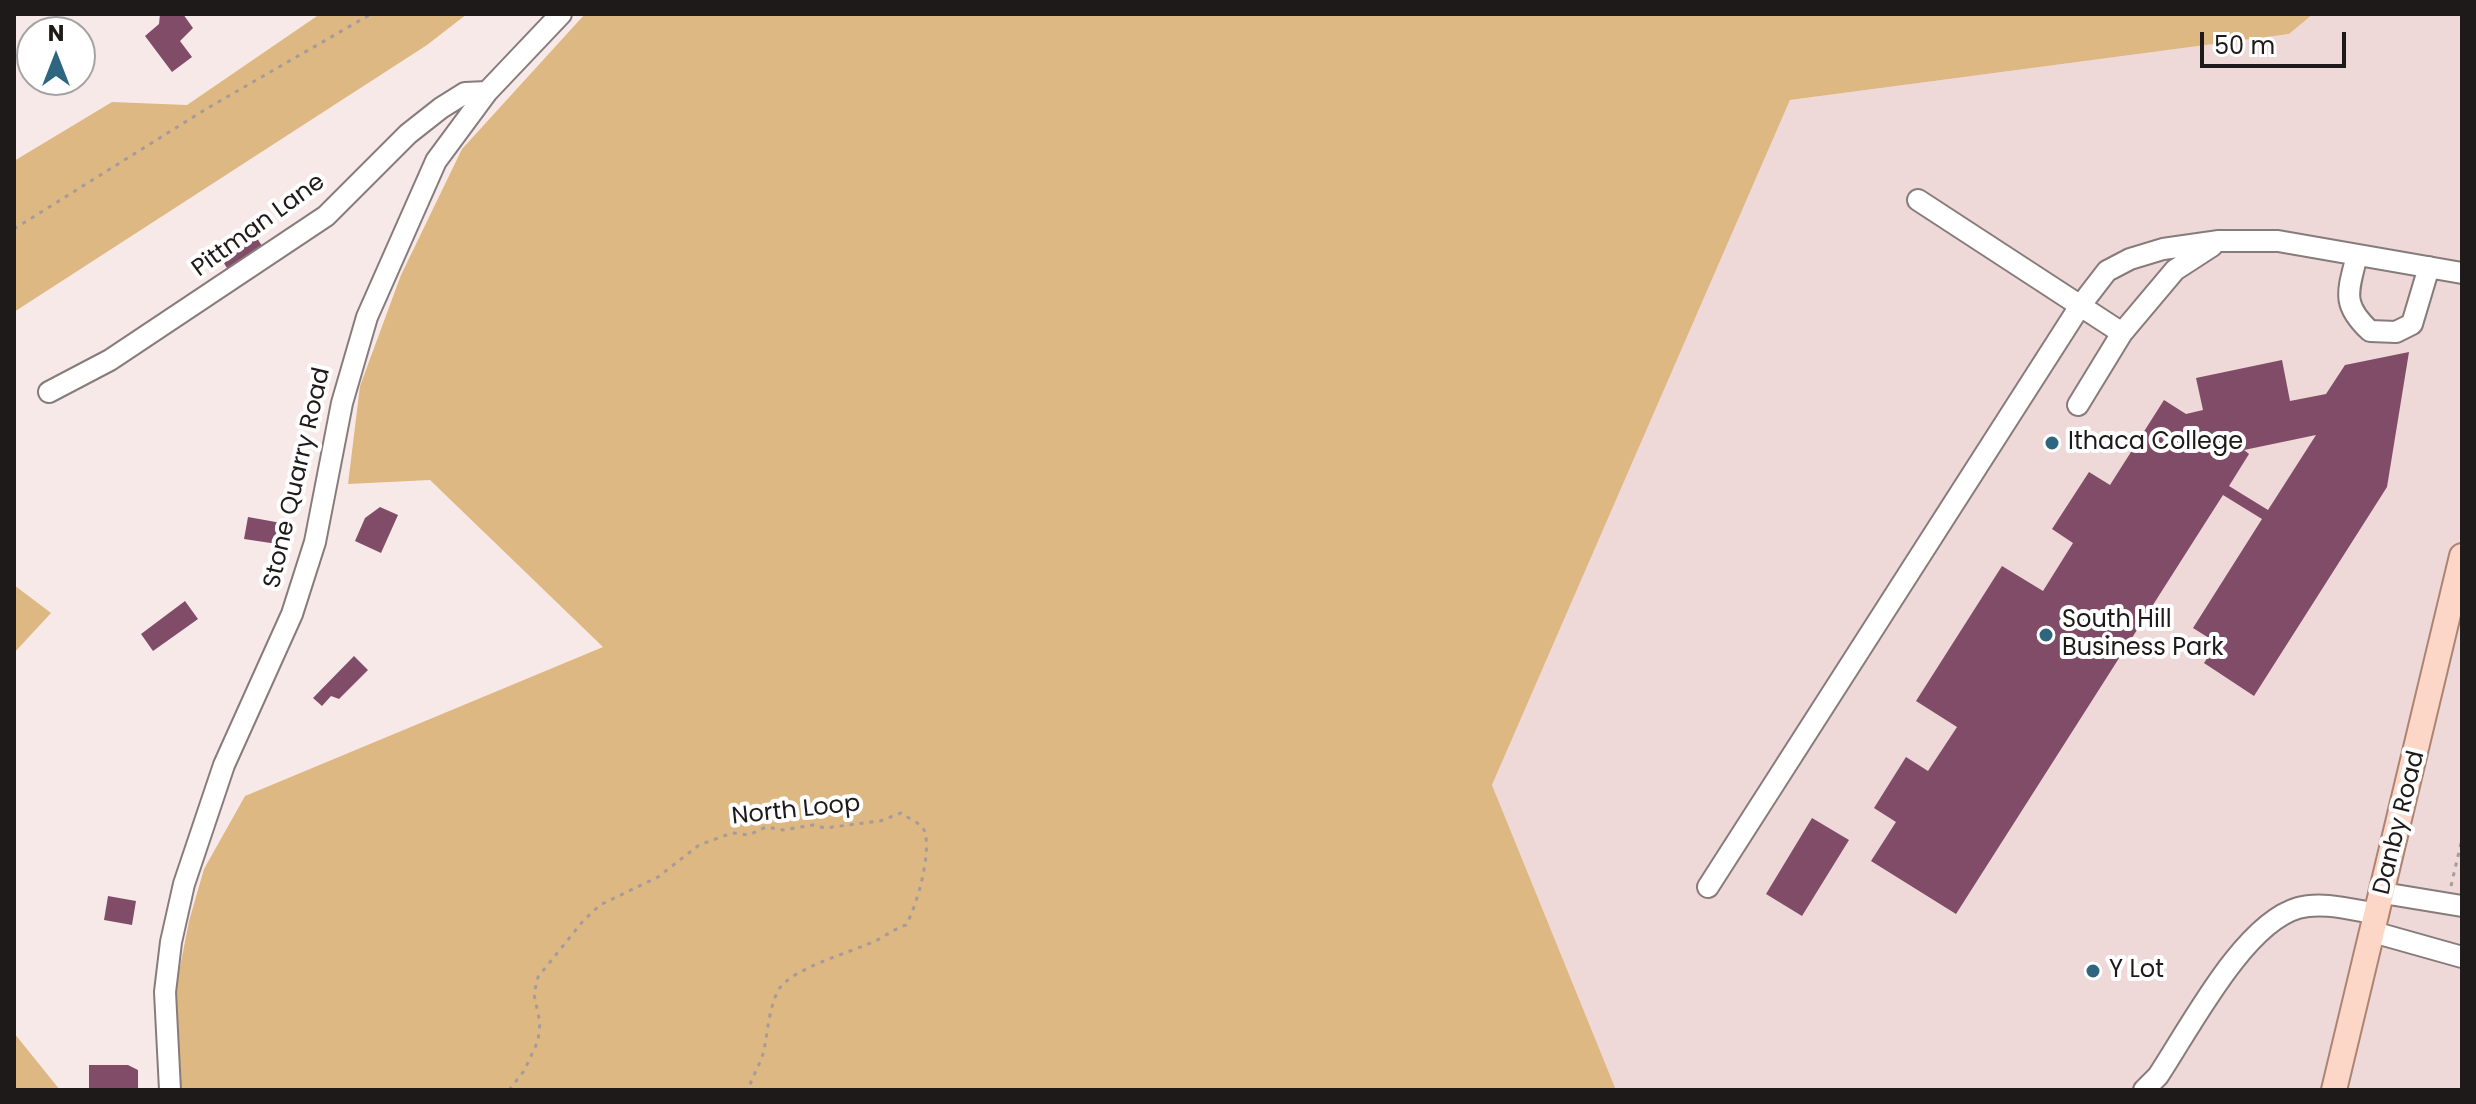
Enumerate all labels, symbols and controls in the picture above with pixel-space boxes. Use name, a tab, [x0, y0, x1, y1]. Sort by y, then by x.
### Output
north arrow	[16, 16, 96, 96]
scale bar	[2204, 16, 2350, 66]
text: N	[48, 18, 64, 49]
text: 50 m	[2214, 29, 2275, 62]
street label: Pittman Lane	[187, 168, 331, 284]
street label: Stone Quarry Road	[259, 365, 337, 591]
place label: Ithaca College	[2068, 429, 2243, 457]
marker: Ithaca College	[2043, 434, 2061, 452]
place label: South Hill Business Park	[2062, 607, 2224, 663]
marker: South Hill Business Park	[2037, 626, 2055, 644]
street label: Danby Road	[2368, 748, 2432, 898]
street label: North Loop	[730, 790, 862, 832]
place label: Y Lot	[2109, 957, 2164, 985]
marker: Y Lot	[2084, 962, 2102, 980]

